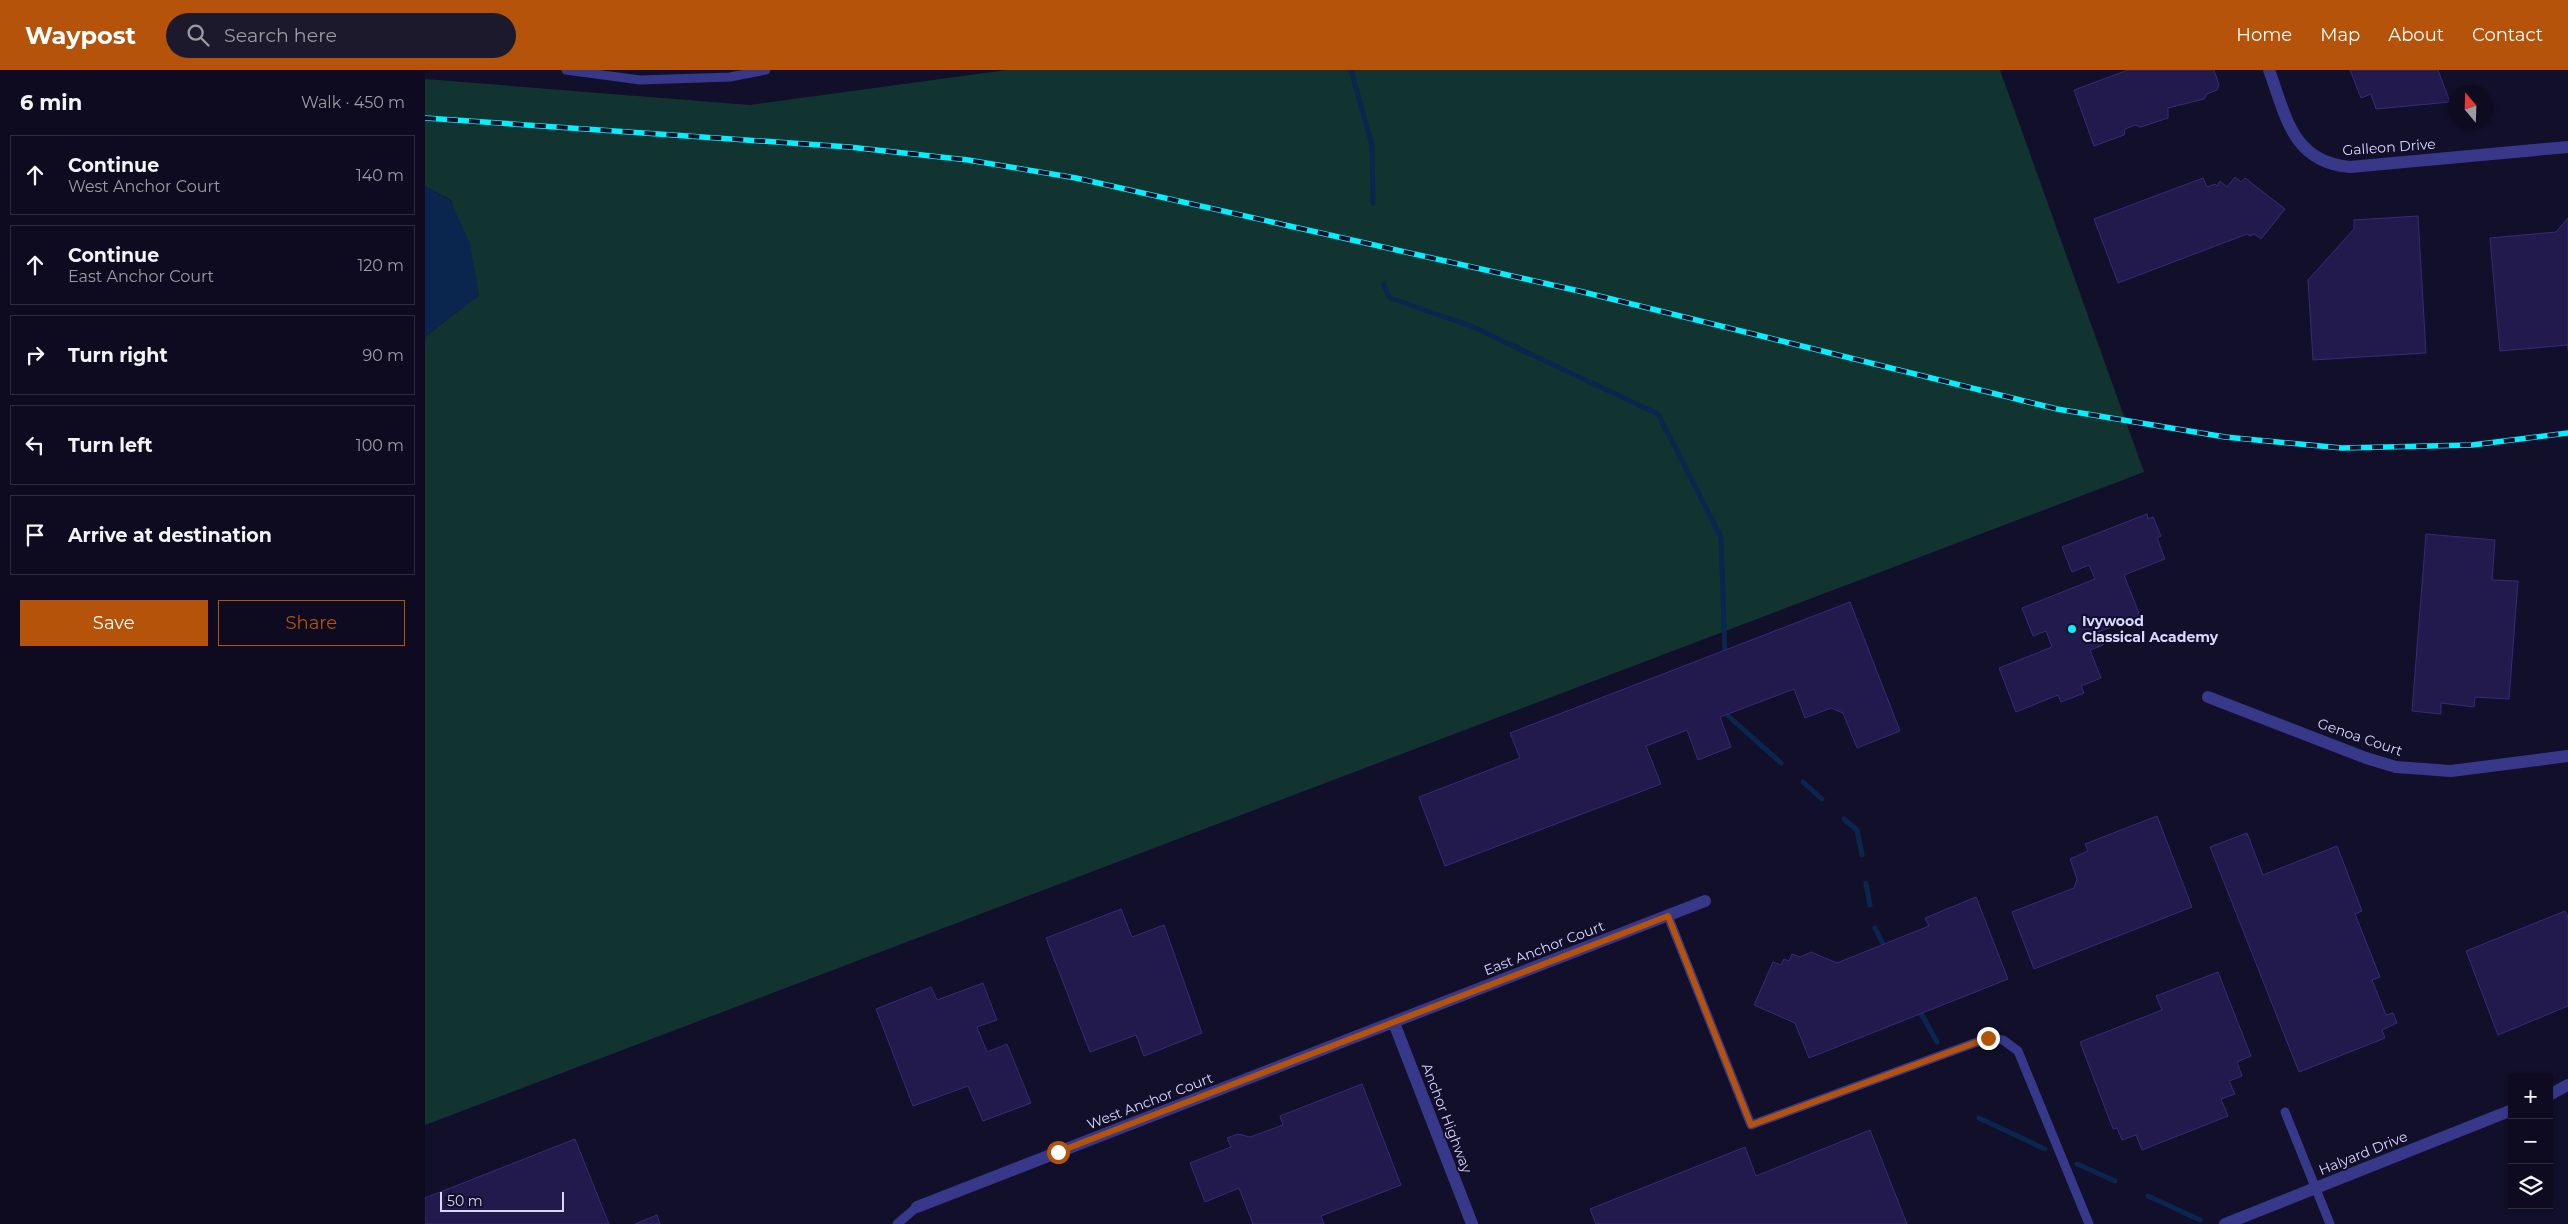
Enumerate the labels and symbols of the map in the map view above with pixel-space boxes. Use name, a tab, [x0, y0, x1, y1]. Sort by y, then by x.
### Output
north arrow	[2448, 85, 2493, 130]
street label: Galleon Drive	[2342, 135, 2436, 159]
place label: Ivywood Classical Academy	[2082, 612, 2219, 646]
marker: Ivywood Classical Academy	[2066, 623, 2078, 635]
street label: Genoa Court	[2315, 714, 2405, 760]
street label: East Anchor Court	[1481, 917, 1607, 979]
route end	[1977, 1027, 2000, 1050]
street label: Anchor Highway	[1418, 1060, 1476, 1176]
street label: West Anchor Court	[1084, 1069, 1216, 1133]
street label: Halyard Drive	[2316, 1127, 2410, 1179]
route start	[1047, 1141, 1070, 1164]
scale bar	[440, 1189, 564, 1212]

